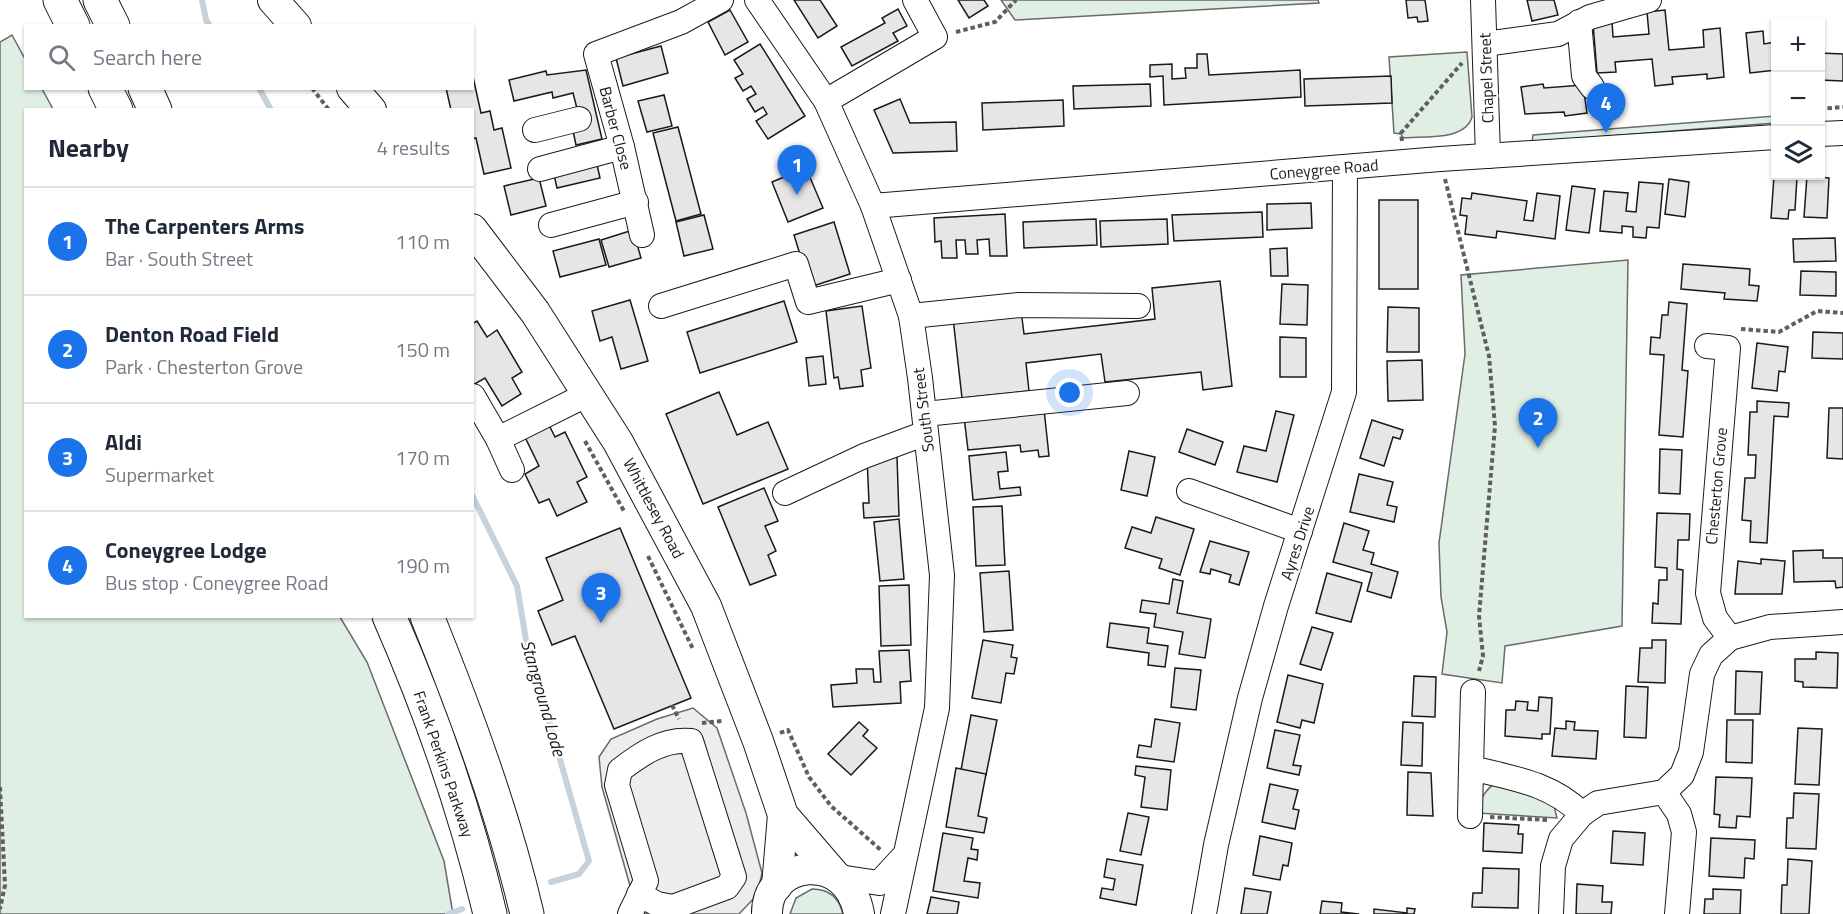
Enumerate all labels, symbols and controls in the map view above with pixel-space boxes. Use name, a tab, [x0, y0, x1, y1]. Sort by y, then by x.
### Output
map controls	[1771, 18, 1825, 180]
button: +	[1771, 18, 1825, 72]
search box	[24, 24, 474, 90]
street label: Chapel Street	[1472, 32, 1500, 124]
text: Search here	[93, 40, 202, 74]
icon: search	[45, 41, 78, 74]
button: −	[1771, 72, 1825, 126]
street label: Barber Close	[593, 84, 639, 172]
pin: 4	[1586, 84, 1626, 133]
button: layers	[1771, 126, 1825, 180]
text: Nearby	[48, 128, 129, 167]
text: 4 results	[377, 132, 450, 163]
pin: 1	[778, 146, 816, 195]
street label: Coneygree Road	[1269, 152, 1379, 186]
text: The Carpenters Arms	[105, 209, 304, 243]
text: 1	[62, 226, 73, 257]
text: 110 m	[395, 226, 450, 257]
text: Bar · South Street	[105, 243, 253, 274]
text: Denton Road Field	[105, 317, 279, 351]
text: 2	[62, 334, 73, 365]
text: 150 m	[395, 334, 450, 365]
text: Park · Chesterton Grove	[105, 351, 303, 382]
street label: South Street	[906, 366, 940, 453]
your location	[1055, 378, 1084, 407]
pin: 2	[1518, 398, 1558, 448]
text: Aldi	[105, 425, 142, 459]
street label: Chesterton Grove	[1699, 426, 1733, 546]
text: 3	[62, 442, 73, 473]
text: 170 m	[395, 442, 450, 473]
street label: Whittlesey Road	[617, 454, 691, 562]
text: Supermarket	[105, 459, 214, 490]
street label: Ayres Drive	[1274, 503, 1320, 583]
text: Coneygree Lodge	[105, 533, 267, 567]
text: 4	[62, 550, 73, 581]
text: 190 m	[395, 550, 450, 581]
text: Bus stop · Coneygree Road	[105, 567, 328, 598]
pin: 3	[582, 574, 620, 623]
water label: Stanground Lode	[514, 636, 573, 761]
street label: Frank Perkins Parkway	[408, 687, 480, 841]

